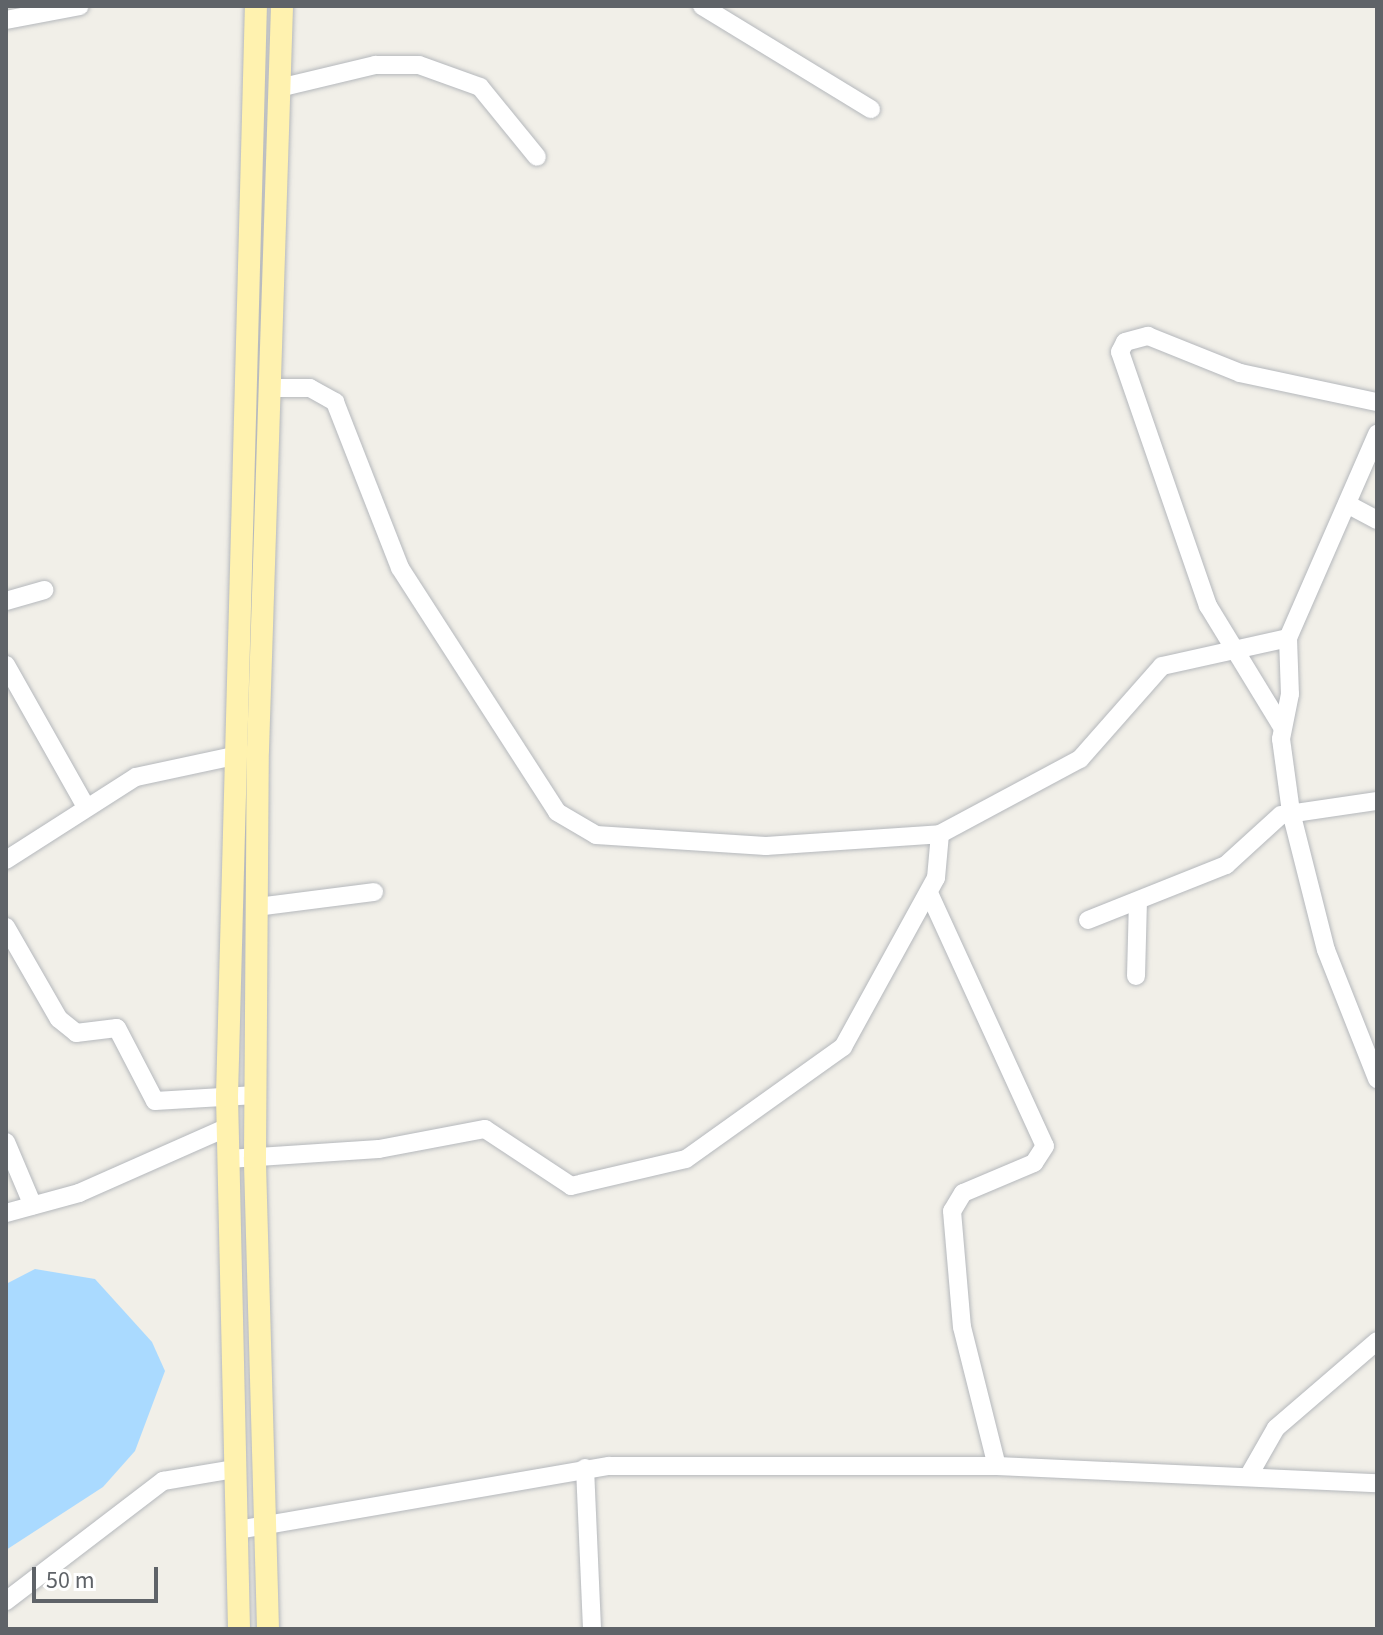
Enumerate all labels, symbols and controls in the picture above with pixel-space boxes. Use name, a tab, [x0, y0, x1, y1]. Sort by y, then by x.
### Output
scale bar	[36, 1551, 162, 1601]
text: 50 m	[46, 1563, 95, 1598]

